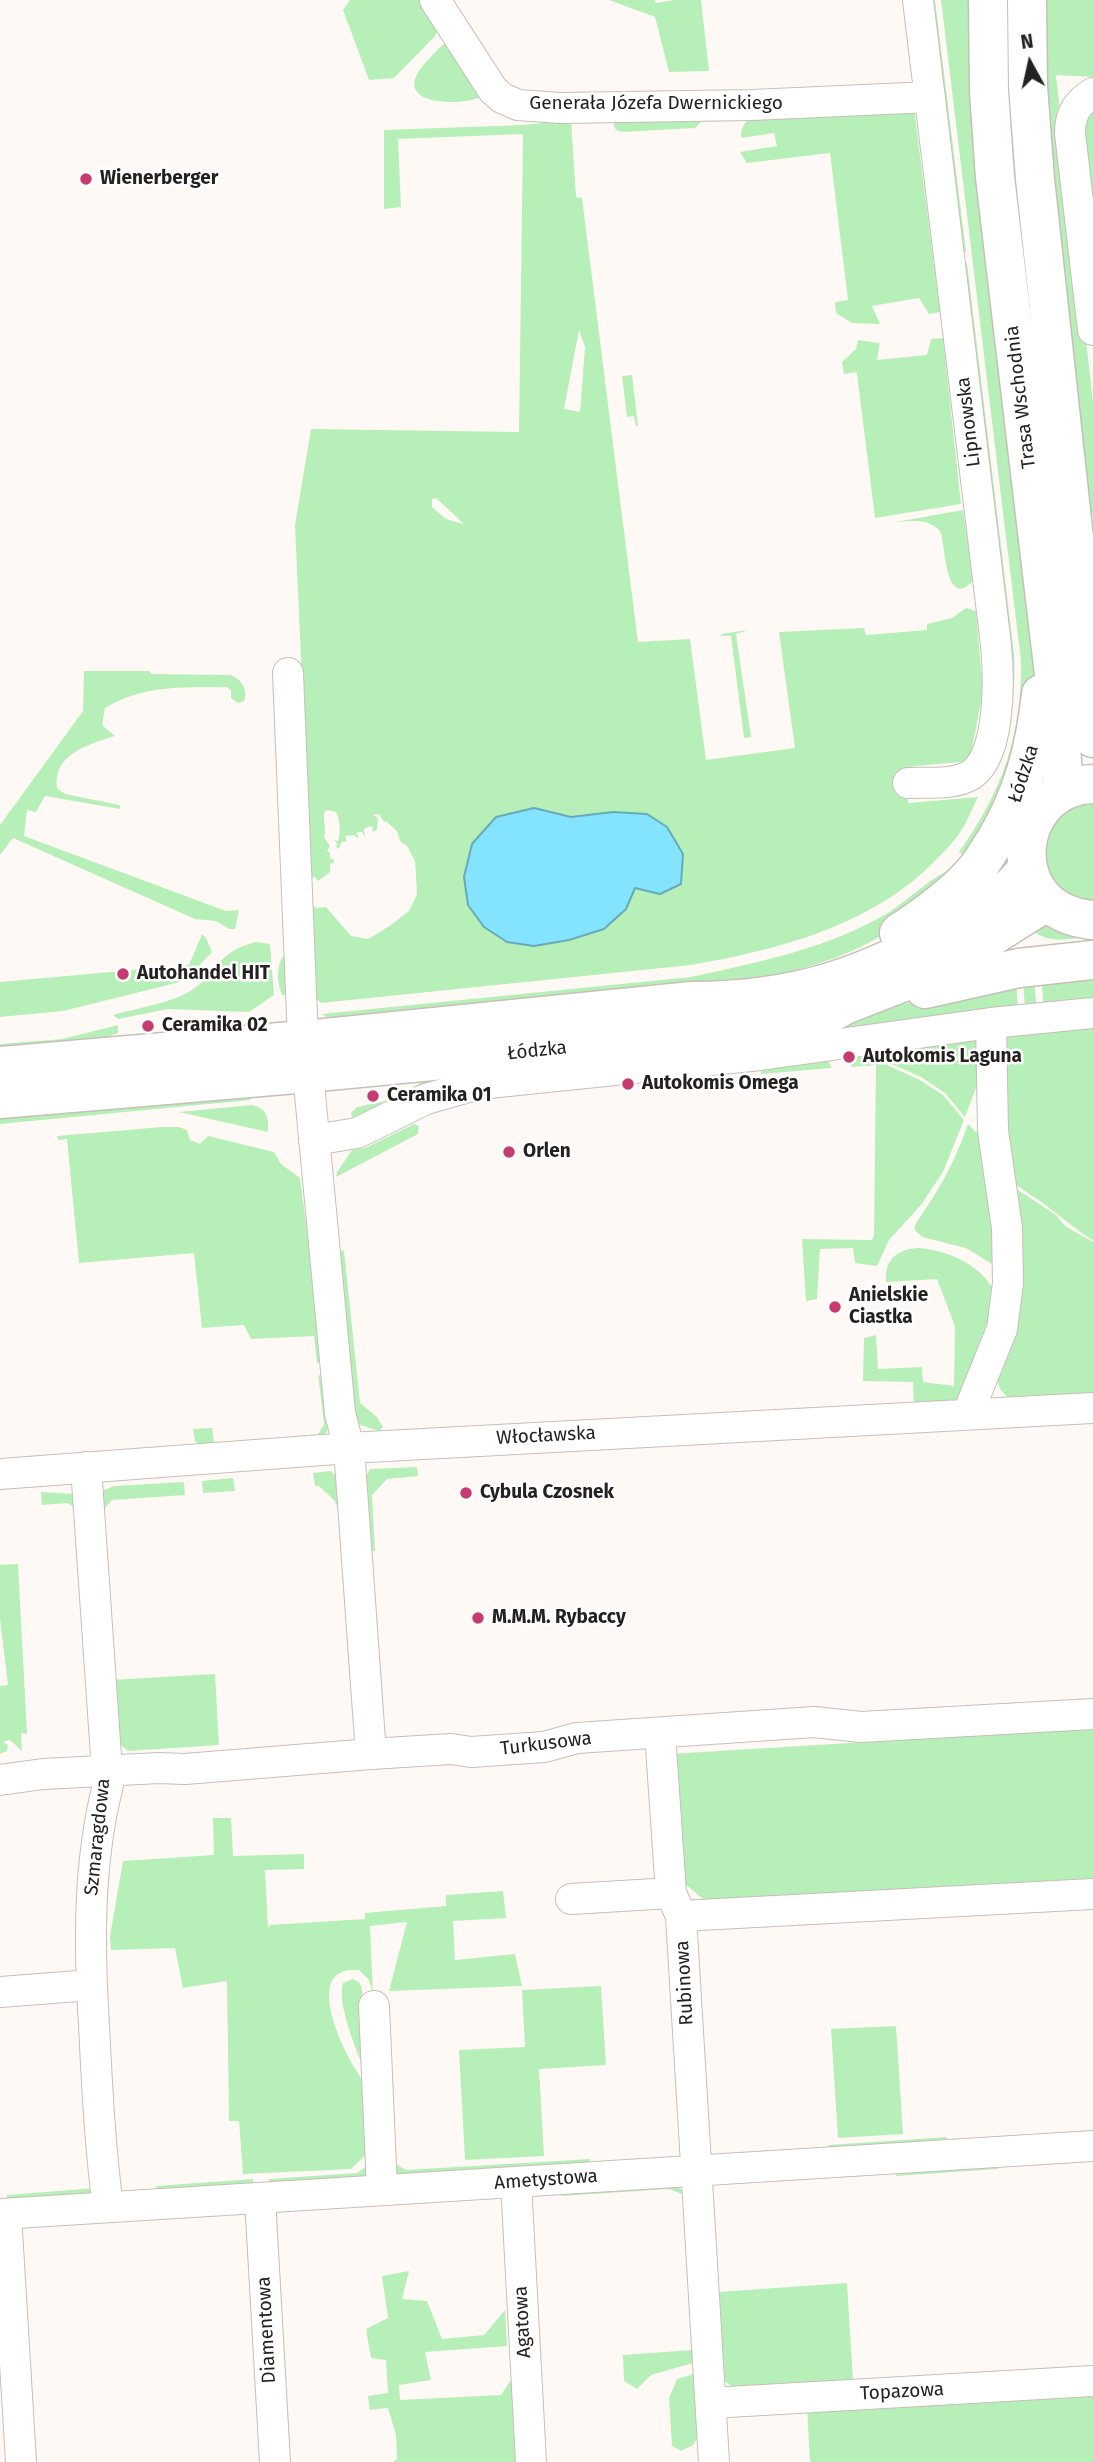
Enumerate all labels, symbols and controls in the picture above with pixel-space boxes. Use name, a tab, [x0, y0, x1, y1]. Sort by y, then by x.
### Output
north arrow	[995, 28, 1065, 98]
text: N	[1019, 29, 1035, 54]
street label: Generała Józefa Dwernickiego	[529, 93, 783, 115]
place label: Wienerberger	[100, 168, 218, 190]
marker: Wienerberger	[78, 171, 94, 187]
street label: Trasa Wschodnia	[1001, 324, 1041, 470]
street label: Lipnowska	[952, 376, 986, 468]
street label: Łódzka	[1004, 742, 1044, 806]
place label: Autohandel HIT	[137, 963, 270, 985]
marker: Autohandel HIT	[115, 966, 131, 982]
place label: Ceramika 02	[162, 1015, 268, 1037]
marker: Ceramika 02	[140, 1018, 156, 1034]
street label: Łódzka	[506, 1037, 568, 1065]
place label: Autokomis Laguna	[863, 1046, 1022, 1068]
marker: Autokomis Laguna	[841, 1049, 857, 1065]
place label: Autokomis Omega	[642, 1073, 799, 1095]
marker: Autokomis Omega	[620, 1076, 636, 1092]
place label: Ceramika 01	[387, 1085, 491, 1107]
marker: Ceramika 01	[365, 1088, 381, 1104]
place label: Orlen	[523, 1141, 571, 1163]
marker: Orlen	[501, 1144, 517, 1160]
place label: Anielskie Ciastka	[849, 1285, 928, 1329]
marker: Anielskie Ciastka	[827, 1299, 843, 1315]
street label: Włocławska	[496, 1422, 596, 1450]
place label: Cybula Czosnek	[480, 1482, 614, 1504]
marker: Cybula Czosnek	[458, 1485, 474, 1501]
place label: M.M.M. Rybaccy	[492, 1607, 626, 1629]
marker: M.M.M. Rybaccy	[470, 1610, 486, 1626]
street label: Turkusowa	[499, 1727, 593, 1761]
street label: Szmaragdowa	[81, 1777, 115, 1897]
street label: Rubinowa	[671, 1940, 699, 2026]
street label: Ametystowa	[493, 2165, 599, 2195]
street label: Diamentowa	[253, 2276, 281, 2384]
street label: Agatowa	[510, 2285, 536, 2359]
street label: Topazowa	[859, 2378, 945, 2406]

